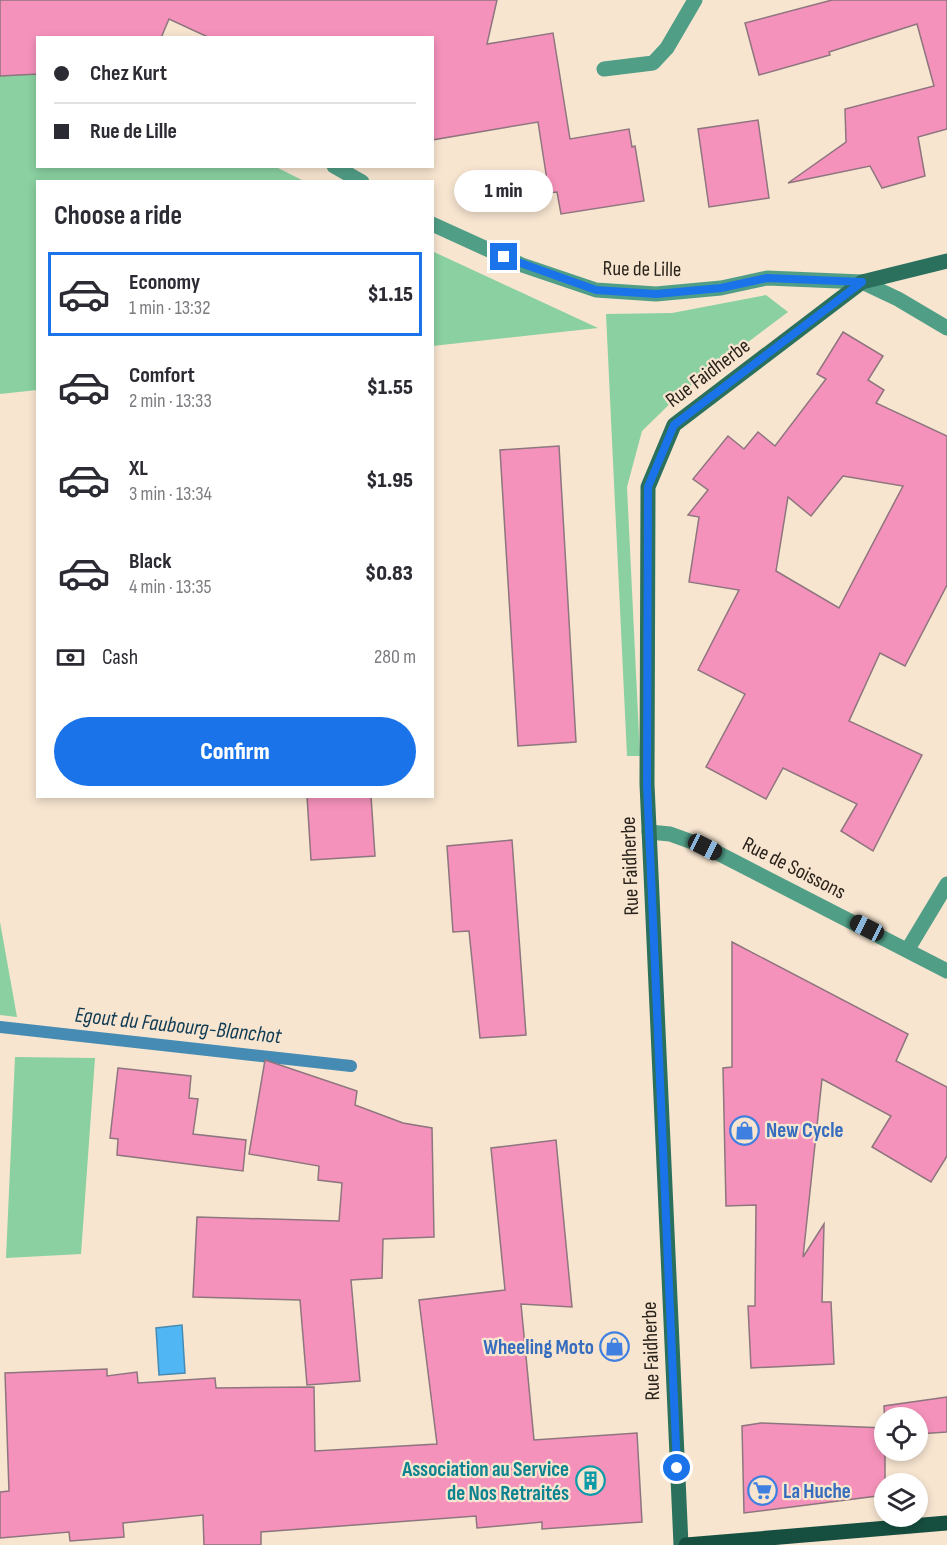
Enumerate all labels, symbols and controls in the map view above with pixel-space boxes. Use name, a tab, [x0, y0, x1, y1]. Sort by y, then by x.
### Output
text: Chez Kurt	[90, 60, 167, 87]
text: Rue de Lille	[90, 118, 177, 145]
callout: 1 min	[454, 170, 554, 212]
text: 1 min	[484, 179, 523, 203]
text: Choose a ride	[54, 200, 182, 232]
route end	[490, 243, 517, 270]
street label: Rue de Lille	[602, 256, 682, 282]
icon: car	[57, 267, 111, 321]
text: Economy	[129, 269, 200, 296]
text: $1.15	[367, 281, 413, 308]
text: 1 min · 13:32	[129, 296, 210, 320]
street label: Rue Faidherbe	[661, 333, 755, 413]
icon: car	[57, 360, 111, 414]
text: Comfort	[129, 362, 195, 389]
text: $1.55	[367, 374, 413, 401]
text: 2 min · 13:33	[129, 389, 212, 413]
icon: car	[57, 453, 111, 507]
text: XL	[129, 455, 148, 482]
text: $1.95	[366, 467, 413, 494]
text: 3 min · 13:34	[129, 482, 212, 506]
icon: car	[57, 546, 111, 600]
text: Black	[129, 548, 171, 575]
text: $0.83	[365, 560, 413, 587]
text: 4 min · 13:35	[129, 575, 212, 599]
icon: cash	[54, 641, 87, 674]
text: Cash	[102, 644, 138, 671]
text: 280 m	[374, 645, 416, 669]
button: Confirm	[54, 717, 416, 786]
street label: Rue Faidherbe	[616, 816, 644, 916]
car	[685, 831, 725, 863]
street label: Rue de Soissons	[738, 831, 850, 905]
car	[847, 912, 887, 944]
water label: Egout du Faubourg-Blanchot	[73, 1002, 284, 1050]
shop icon: New Cycle	[729, 1114, 761, 1146]
place label: New Cycle	[766, 1118, 843, 1143]
street label: Rue Faidherbe	[637, 1301, 665, 1401]
shop icon: Wheeling Moto	[599, 1331, 631, 1363]
place label: Wheeling Moto	[483, 1335, 594, 1360]
map controls	[874, 1407, 928, 1527]
button: locate	[874, 1407, 928, 1461]
route start	[663, 1454, 690, 1481]
place label: Association au Service de Nos Retraités	[401, 1457, 569, 1506]
building icon: Association au Service de Nos Retraités	[574, 1465, 606, 1497]
button: layers	[874, 1473, 928, 1527]
supermarket icon: La Huche	[746, 1475, 778, 1507]
place label: La Huche	[783, 1479, 851, 1504]

